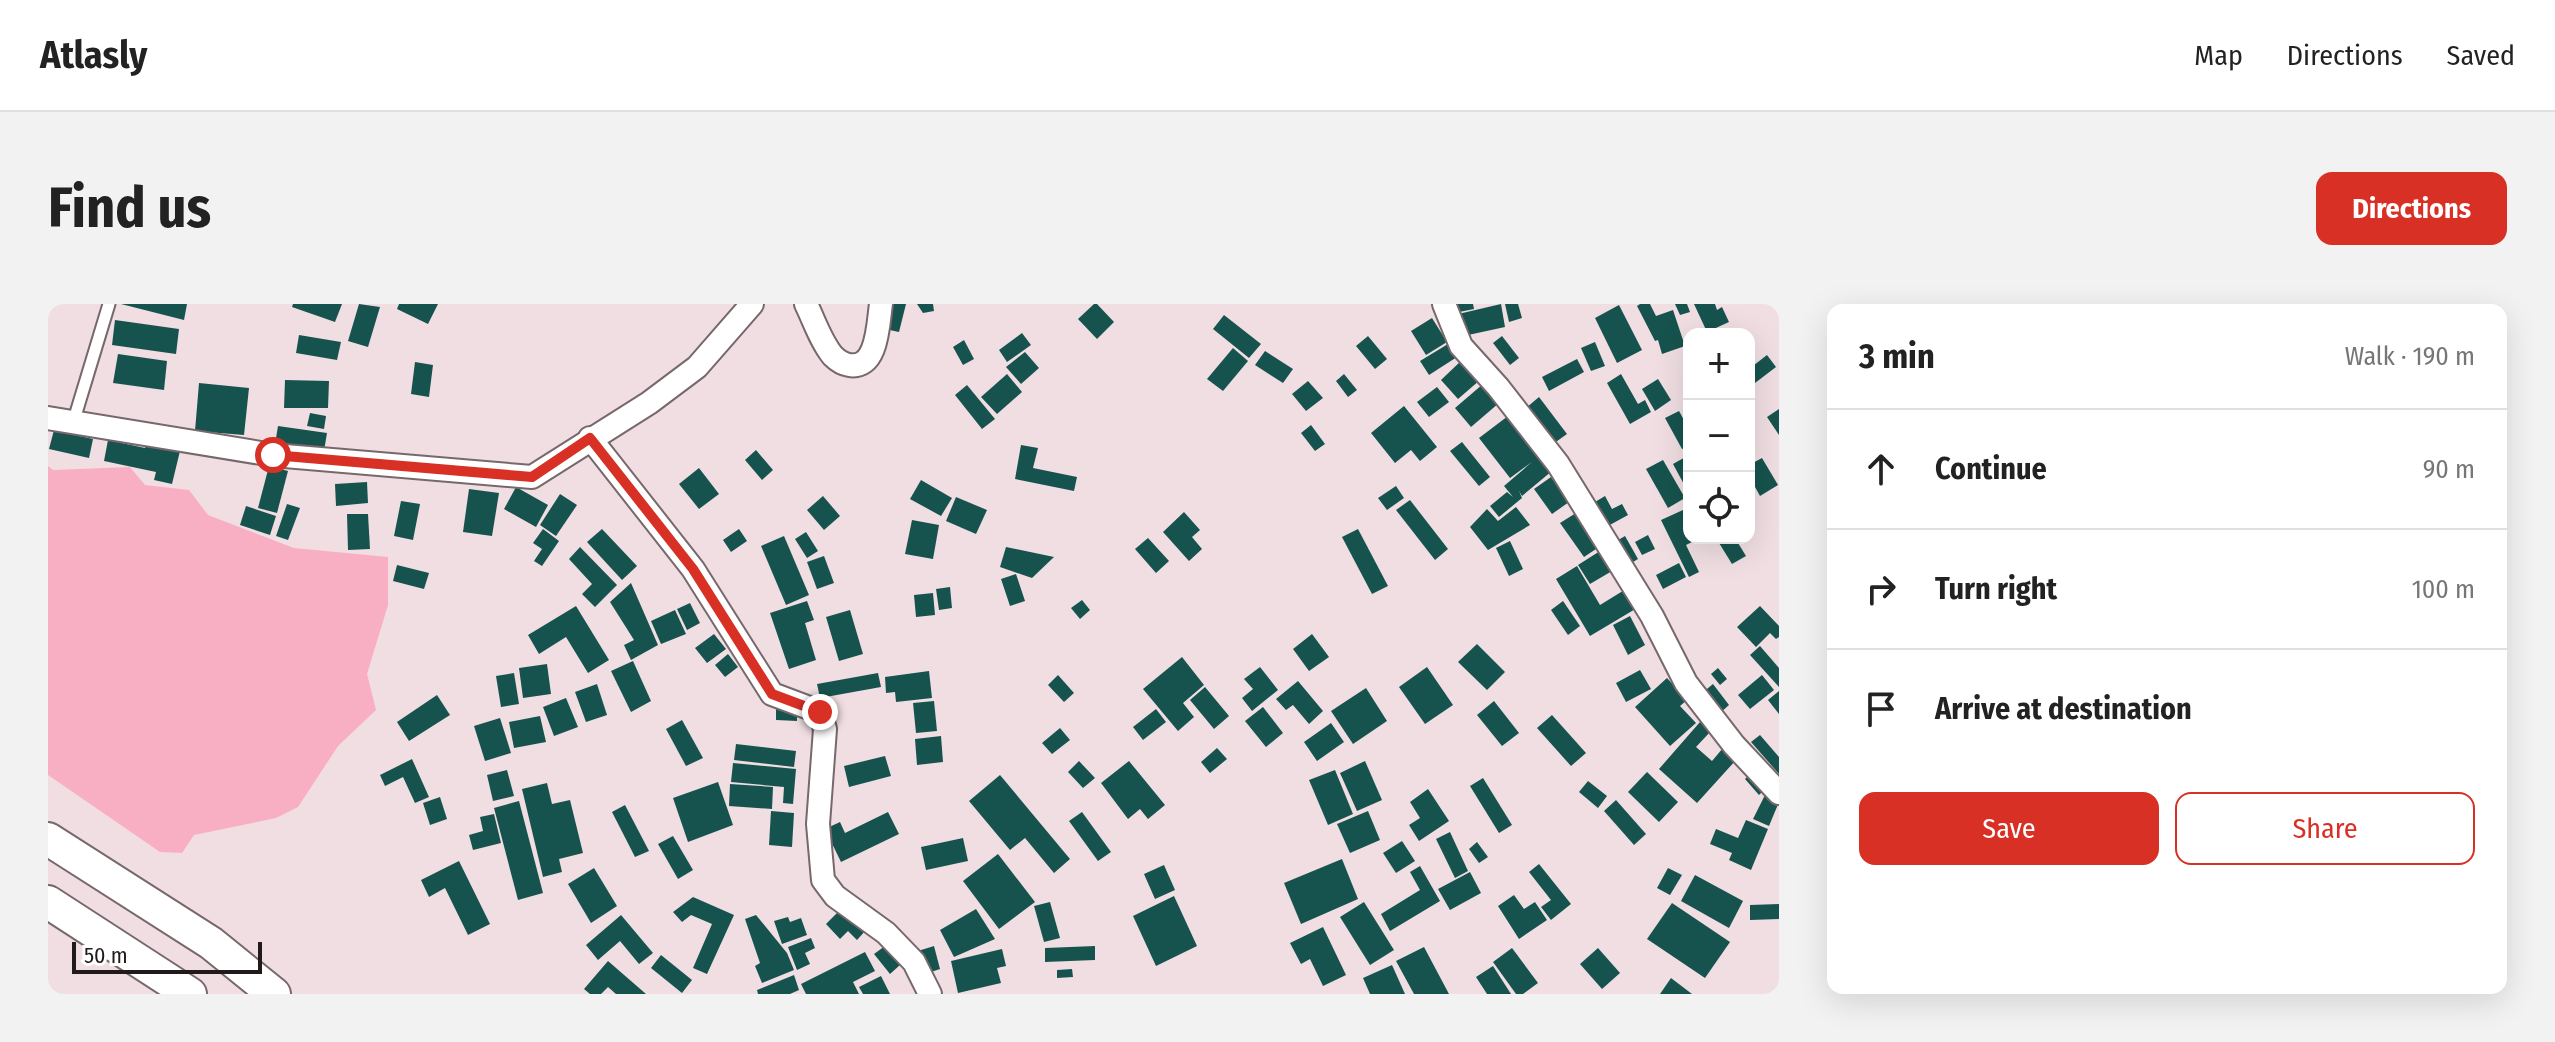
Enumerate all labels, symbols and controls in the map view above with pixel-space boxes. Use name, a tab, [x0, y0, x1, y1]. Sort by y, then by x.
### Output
text: Atlasly	[40, 32, 147, 78]
text: Map	[2194, 39, 2243, 72]
text: Directions	[2287, 39, 2403, 72]
text: Saved	[2447, 39, 2515, 72]
button: Directions	[2316, 172, 2507, 245]
text: Find us	[48, 175, 211, 242]
map controls	[1683, 328, 1755, 544]
button: +	[1683, 328, 1755, 400]
text: 3 min	[1859, 336, 1935, 377]
text: Walk · 190 m	[2345, 341, 2475, 372]
button: −	[1683, 400, 1755, 472]
route start	[255, 437, 291, 473]
icon: ahead	[1859, 447, 1903, 491]
text: Continue	[1935, 451, 2047, 487]
text: 90 m	[2423, 454, 2475, 485]
button: locate	[1683, 472, 1755, 544]
icon: right	[1859, 567, 1903, 611]
text: Turn right	[1935, 571, 2057, 607]
text: 100 m	[2412, 574, 2475, 605]
icon: arrive	[1859, 687, 1903, 731]
text: Arrive at destination	[1935, 691, 2192, 727]
route end	[802, 694, 838, 730]
button: Save	[1859, 792, 2159, 865]
button: Share	[2175, 792, 2475, 865]
scale bar	[72, 938, 262, 974]
text: 50 m	[84, 942, 128, 969]

